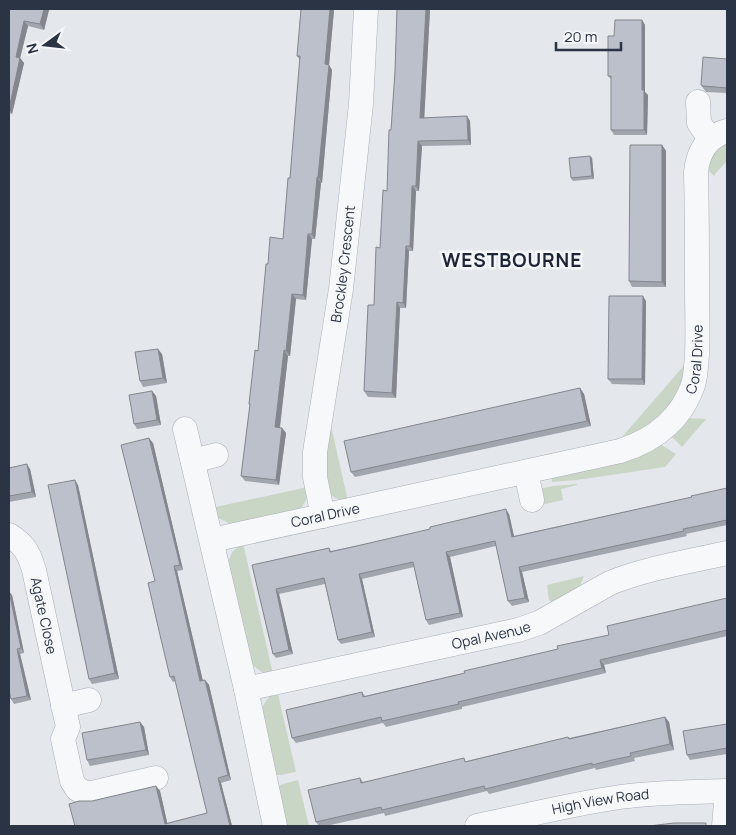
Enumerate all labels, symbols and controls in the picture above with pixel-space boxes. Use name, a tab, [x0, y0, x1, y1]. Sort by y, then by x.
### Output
north arrow	[20, 20, 70, 70]
scale bar	[556, 20, 621, 52]
text: 20 m	[564, 26, 597, 47]
text: N	[21, 41, 42, 56]
street label: Brockley Crescent	[326, 204, 359, 324]
district label: WESTBOURNE	[442, 247, 582, 273]
street label: Coral Drive	[681, 324, 706, 397]
street label: Coral Drive	[289, 498, 361, 532]
street label: Agate Close	[27, 575, 62, 656]
street label: Opal Avenue	[450, 616, 533, 653]
street label: High View Road	[550, 784, 650, 818]

